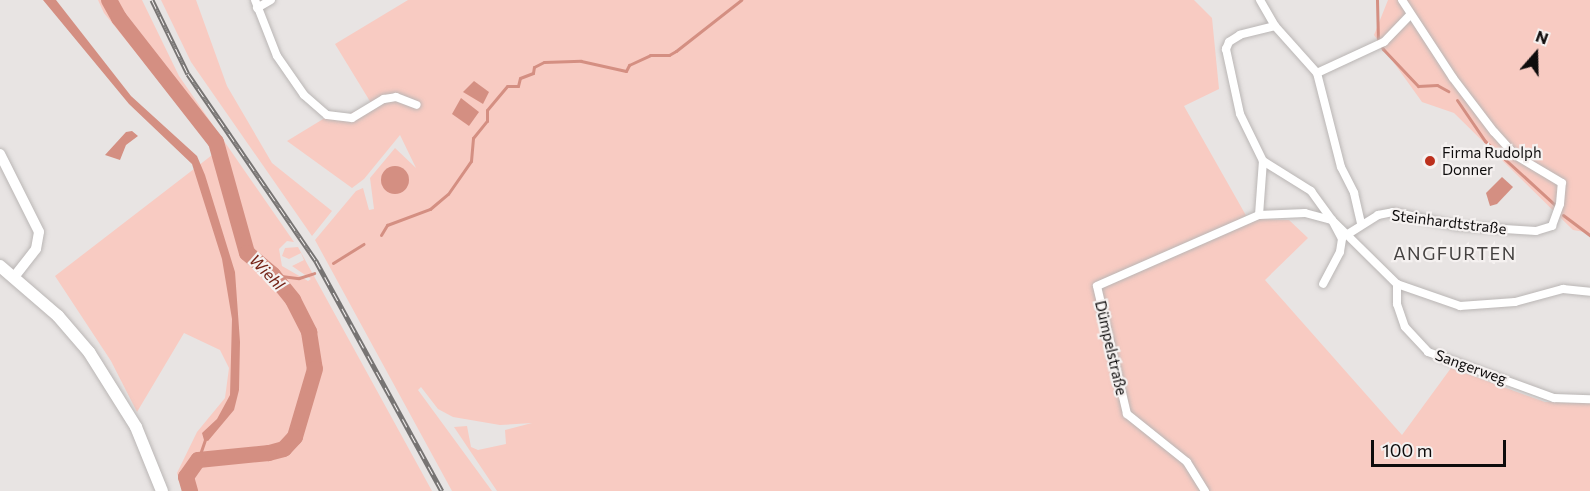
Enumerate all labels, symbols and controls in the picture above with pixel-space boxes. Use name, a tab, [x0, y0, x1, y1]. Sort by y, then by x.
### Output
north arrow	[1506, 24, 1566, 84]
text: N	[1533, 26, 1551, 48]
place label: Firma Rudolph Donner	[1442, 143, 1542, 178]
marker: Firma Rudolph Donner	[1423, 154, 1437, 168]
street label: Steinhardtstraße	[1391, 206, 1507, 238]
district label: ANGFURTEN	[1393, 242, 1517, 264]
water label: Wiehl	[245, 250, 289, 294]
street label: Dümpelstraße	[1091, 299, 1131, 397]
street label: Sangerweg	[1433, 346, 1509, 388]
scale bar	[1374, 428, 1509, 466]
text: 100 m	[1382, 439, 1432, 461]

